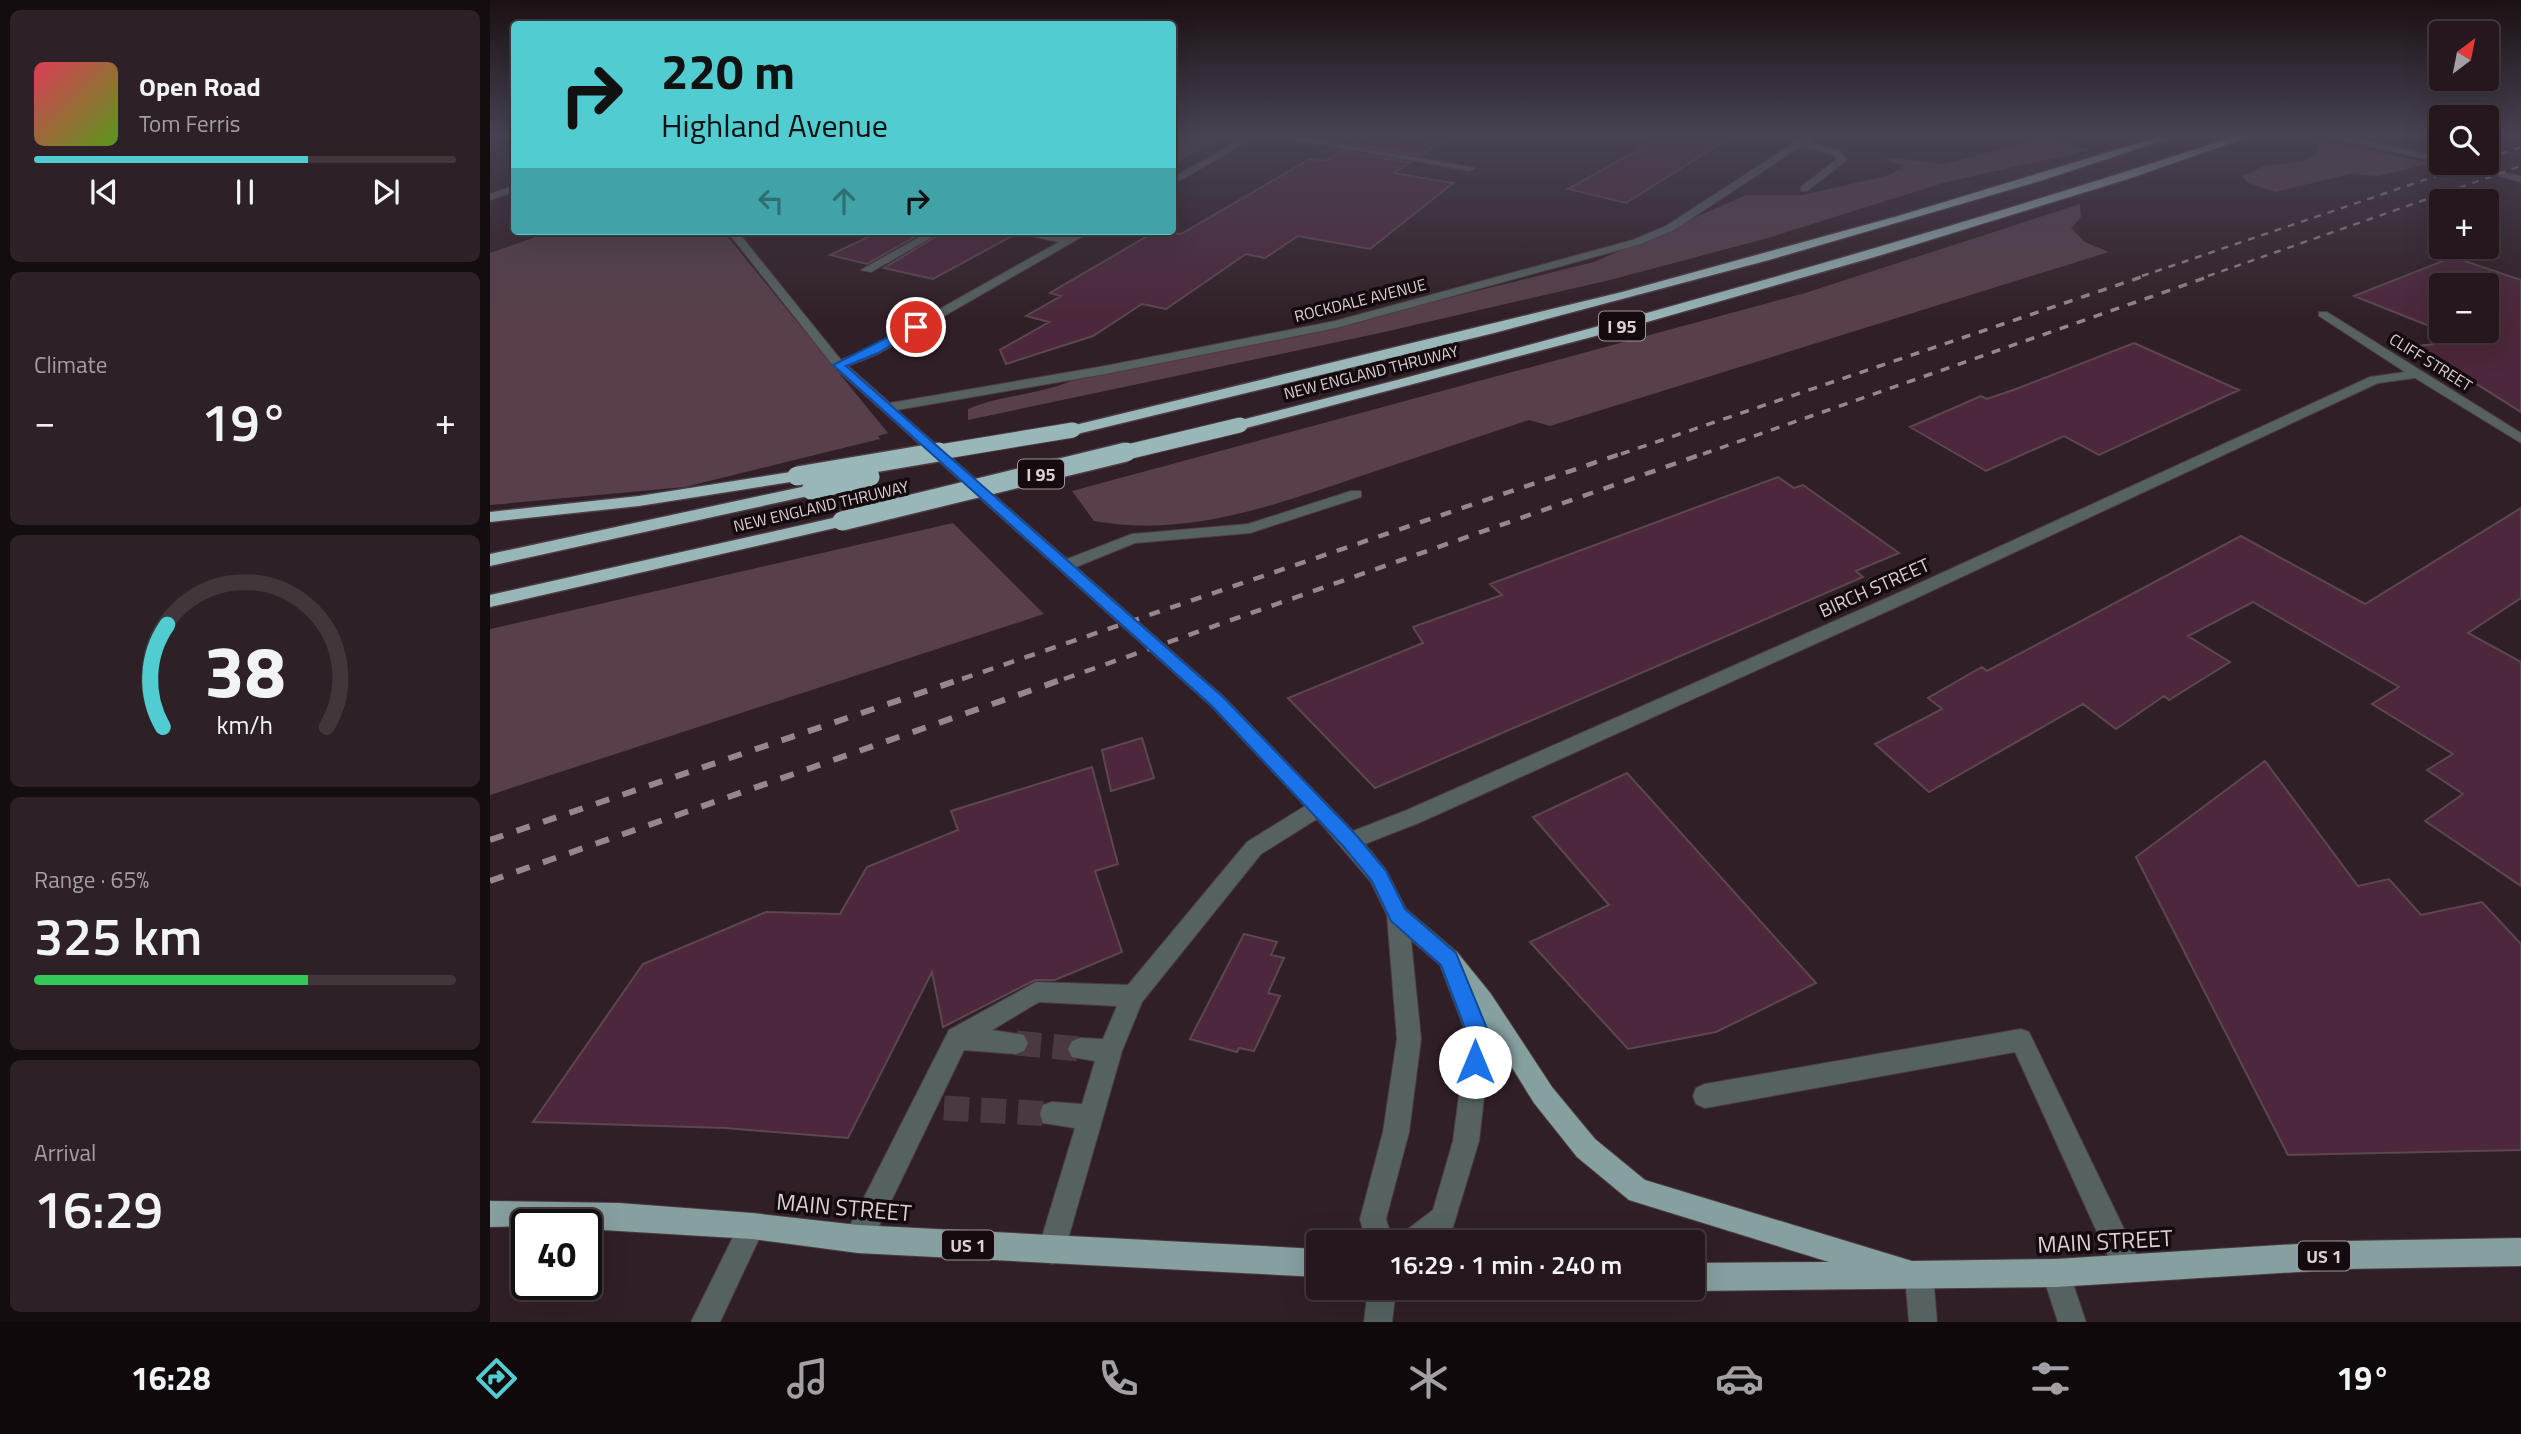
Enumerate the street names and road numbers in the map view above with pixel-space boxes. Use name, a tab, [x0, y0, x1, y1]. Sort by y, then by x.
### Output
street label: ROCKDALE AVENUE	[1292, 272, 1429, 328]
road number: I 95	[1599, 312, 1645, 340]
street label: CLIFF STREET	[2385, 327, 2478, 397]
street label: NEW ENGLAND THRUWAY	[1281, 339, 1461, 405]
road number: I 95	[1018, 460, 1064, 488]
street label: NEW ENGLAND THRUWAY	[731, 474, 911, 538]
street label: BIRCH STREET	[1814, 550, 1934, 624]
street label: MAIN STREET	[775, 1184, 913, 1230]
street label: MAIN STREET	[2036, 1220, 2174, 1262]
road number: US 1	[942, 1230, 994, 1260]
road number: US 1	[2298, 1241, 2350, 1270]

